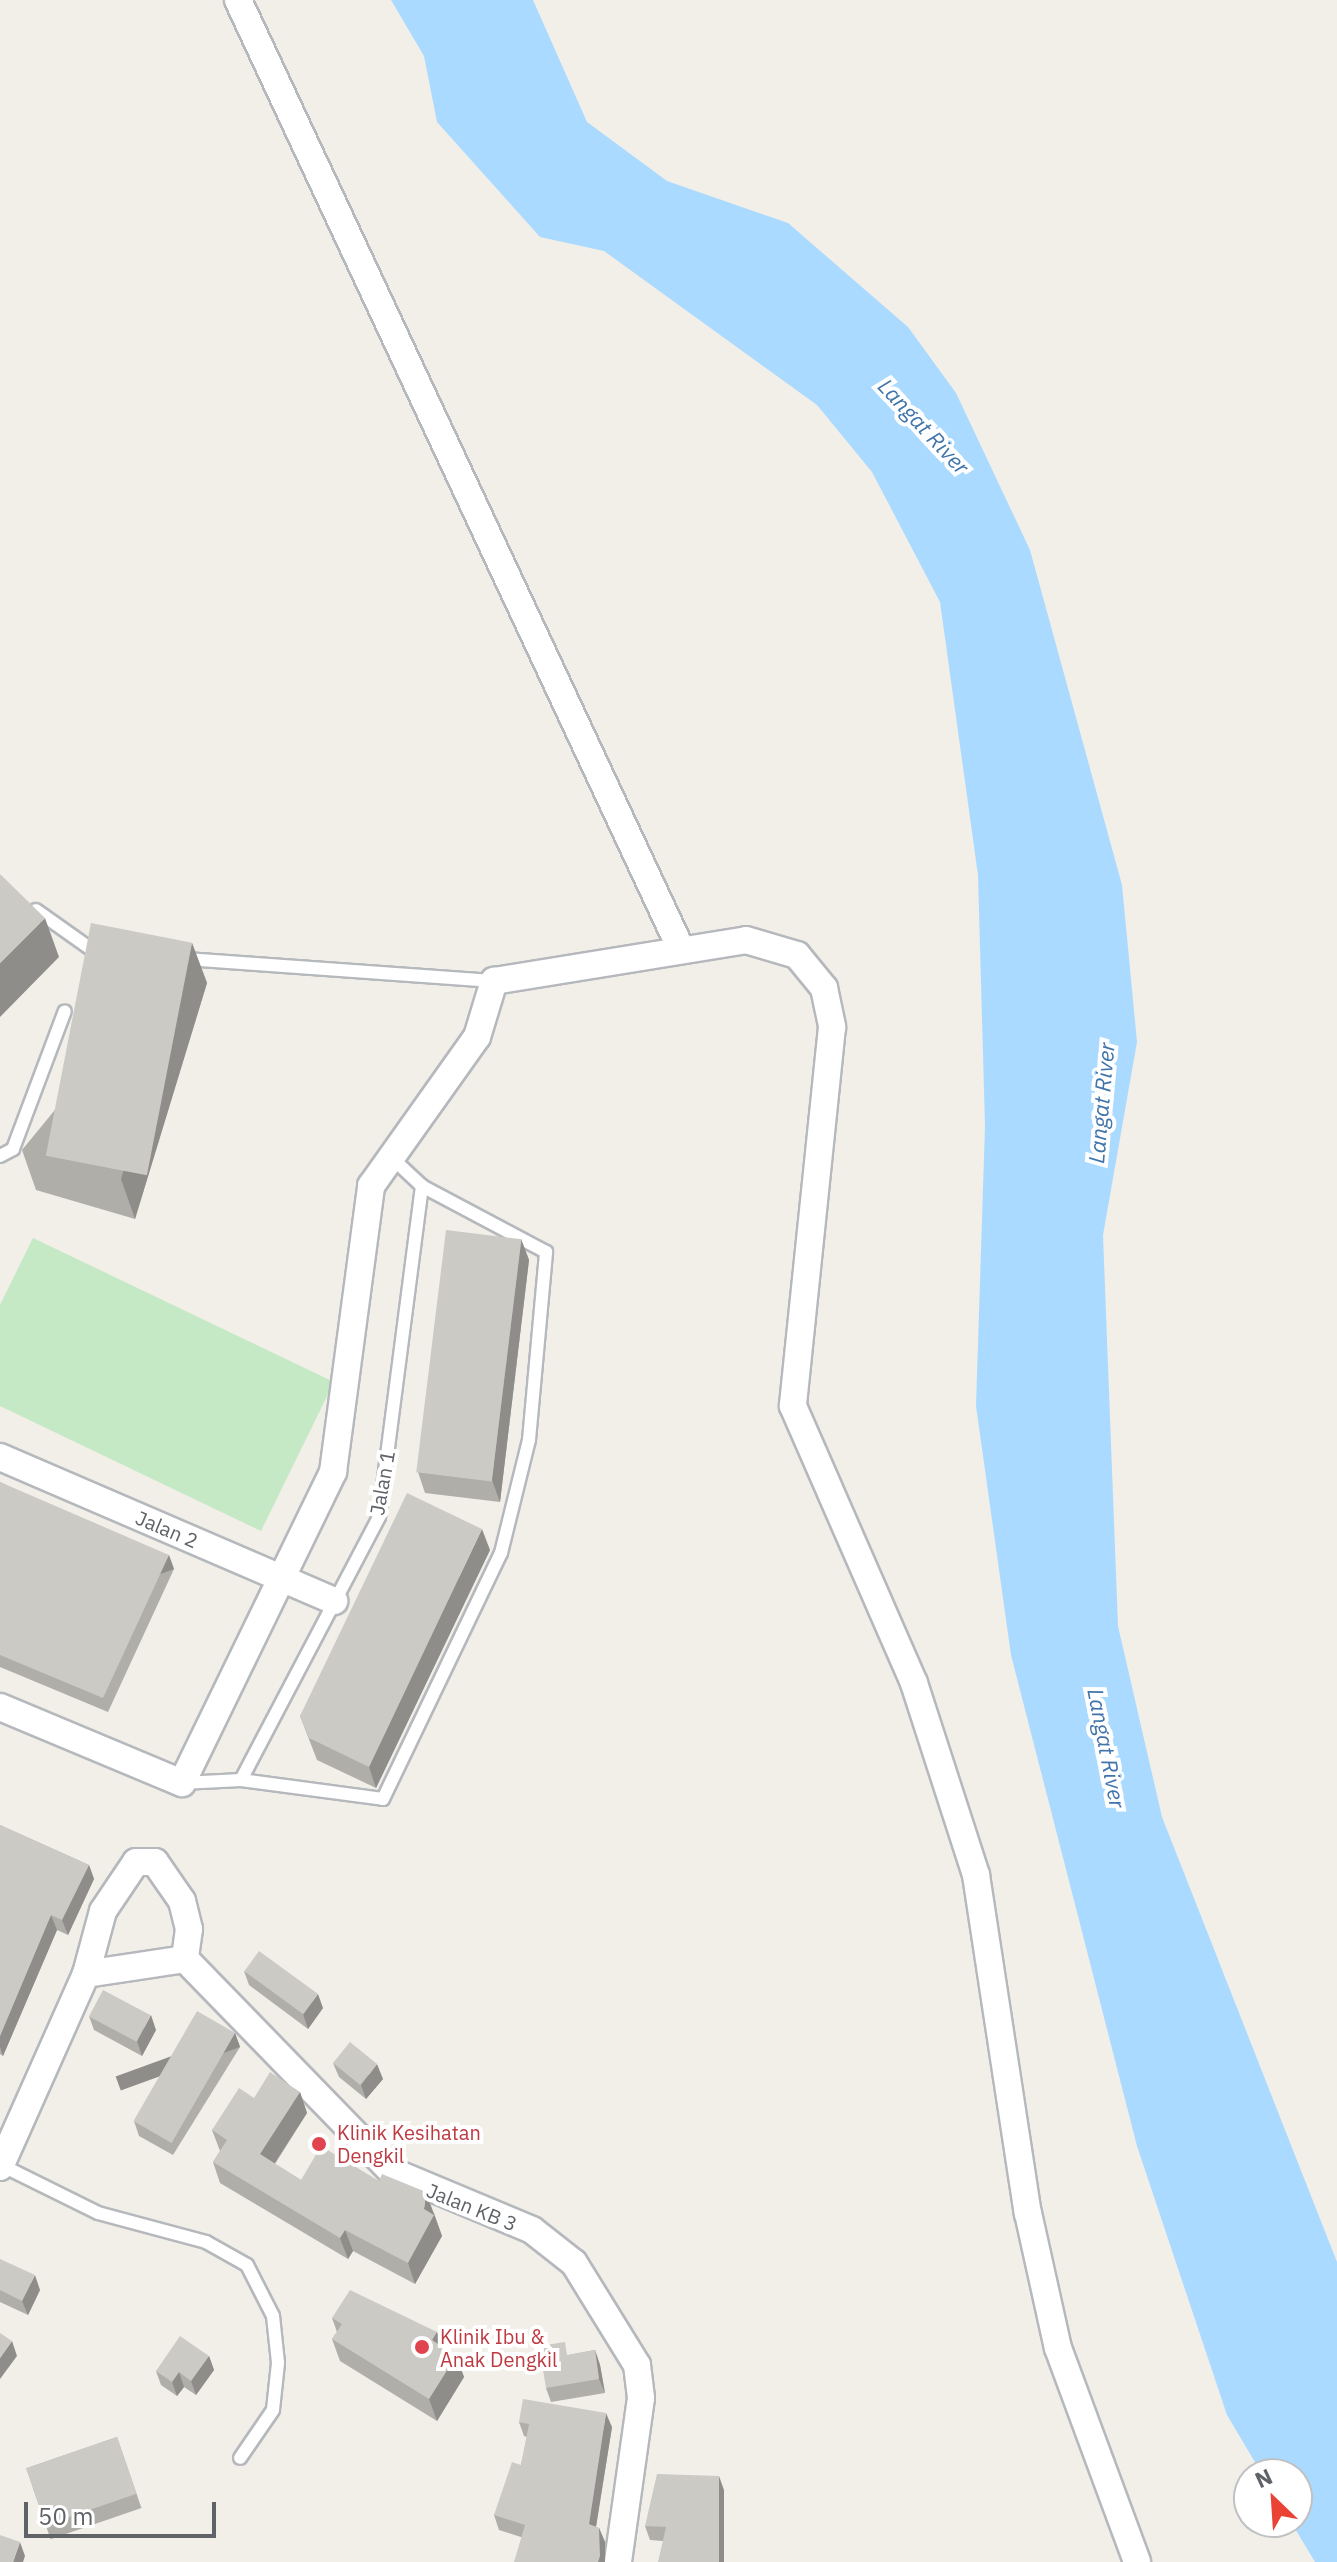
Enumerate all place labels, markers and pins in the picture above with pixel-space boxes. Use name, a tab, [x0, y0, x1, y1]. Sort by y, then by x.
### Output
place label: Klinik Kesihatan Dengkil	[337, 2120, 481, 2167]
marker: Klinik Kesihatan Dengkil	[308, 2133, 330, 2155]
place label: Klinik Ibu & Anak Dengkil	[440, 2324, 557, 2371]
marker: Klinik Ibu & Anak Dengkil	[411, 2336, 433, 2358]

